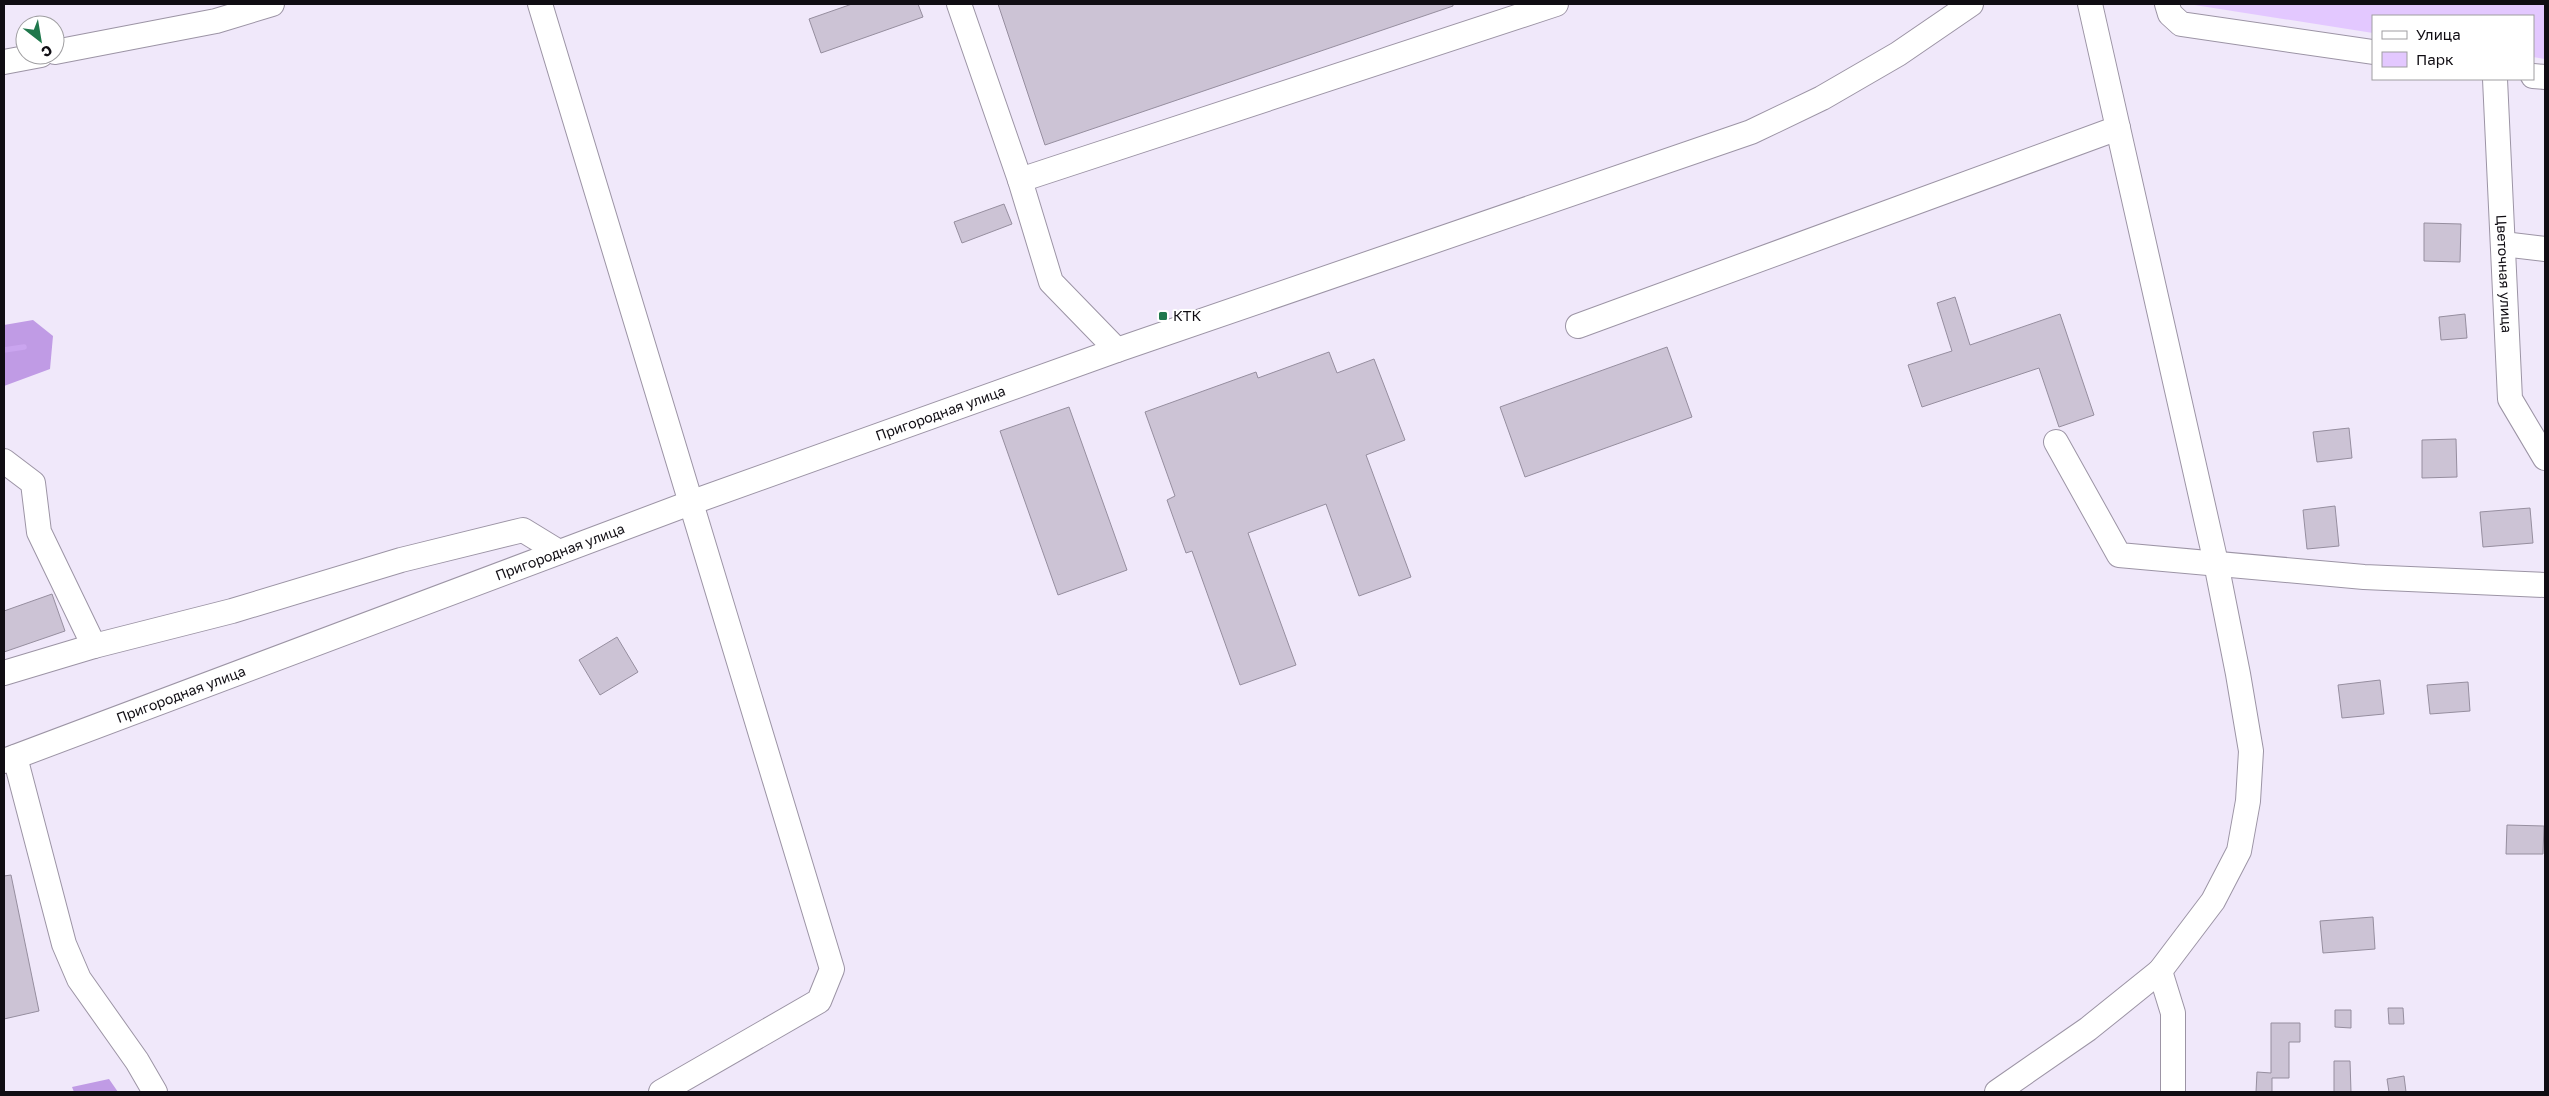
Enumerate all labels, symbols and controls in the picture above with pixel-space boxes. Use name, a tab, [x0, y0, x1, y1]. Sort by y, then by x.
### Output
north arrow	[15, 15, 65, 65]
legend	[2372, 15, 2534, 80]
text: Улица	[2416, 25, 2461, 43]
text: С	[38, 42, 56, 61]
text: Парк	[2416, 50, 2454, 68]
street label: Цветочная улица	[2493, 214, 2516, 333]
place label: КТК	[1173, 307, 1201, 324]
marker: КТК	[1157, 310, 1169, 322]
street label: Пригородная улица	[873, 382, 1008, 444]
street label: Пригородная улица	[493, 519, 627, 583]
street label: Пригородная улица	[114, 662, 248, 726]

